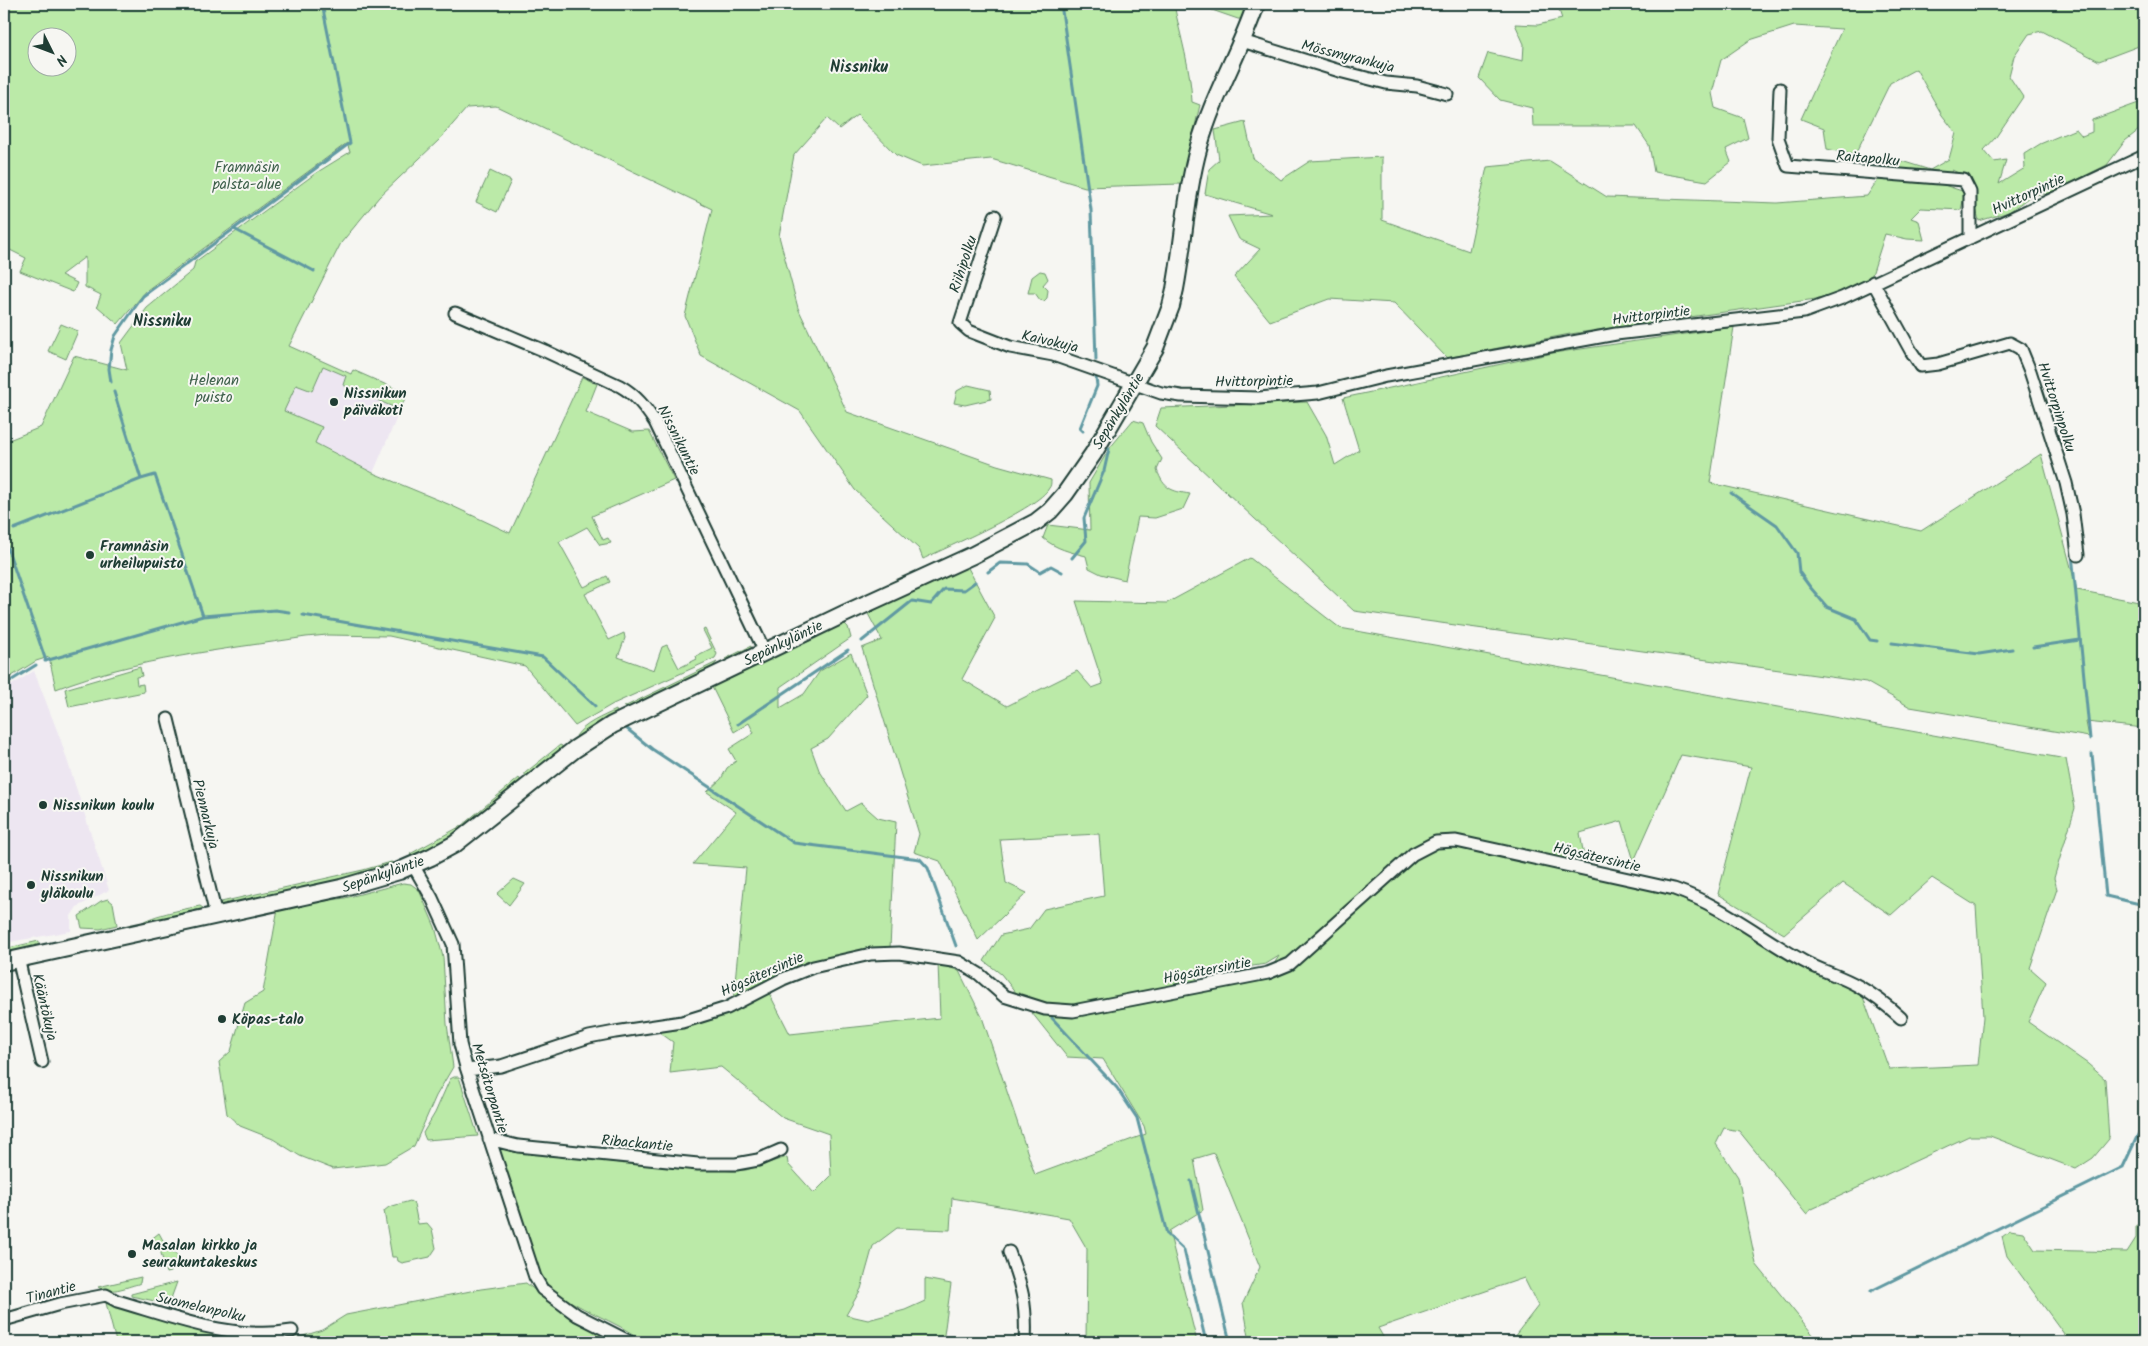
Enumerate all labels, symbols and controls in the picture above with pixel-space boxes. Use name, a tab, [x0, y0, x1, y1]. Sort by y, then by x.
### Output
north arrow	[28, 28, 78, 78]
street label: Mössmyrankuja	[1299, 34, 1397, 80]
text: N	[50, 49, 72, 71]
district label: Nissniku	[830, 55, 888, 80]
street label: Raitapolku	[1835, 144, 1901, 174]
park label: Framnäsin palsta-alue	[212, 156, 282, 197]
street label: Hvittorpintie	[1988, 167, 2069, 222]
street label: Riihipolku	[943, 232, 985, 296]
street label: Hvittorpintie	[1611, 299, 1692, 333]
district label: Nissniku	[133, 309, 191, 334]
street label: Kaivokuja	[1019, 324, 1081, 360]
street label: Hvittorpinpolku	[2030, 359, 2082, 456]
street label: Sepänkyläntie	[1086, 368, 1151, 455]
park label: Helenan puisto	[189, 369, 239, 410]
street label: Hvittorpintie	[1215, 369, 1294, 395]
place label: Nissnikun päiväkoti	[343, 382, 407, 423]
marker: Nissnikun päiväkoti	[328, 396, 340, 408]
street label: Nissnikuntie	[650, 401, 706, 480]
place label: Framnäsin urheilupuisto	[100, 535, 184, 576]
marker: Framnäsin urheilupuisto	[84, 549, 96, 561]
street label: Sepänkyläntie	[740, 614, 828, 674]
street label: Piennarkuja	[185, 777, 225, 852]
place label: Nissnikun koulu	[53, 794, 155, 818]
marker: Nissnikun koulu	[37, 799, 49, 811]
street label: Högsätersintie	[1551, 836, 1643, 880]
street label: Sepänkyläntie	[339, 850, 428, 900]
place label: Nissnikun yläkoulu	[40, 865, 104, 906]
marker: Nissnikun yläkoulu	[25, 879, 37, 891]
street label: Högsätersintie	[717, 946, 808, 1004]
street label: Högsätersintie	[1161, 951, 1253, 991]
street label: Kääntökuja	[25, 971, 63, 1043]
place label: Köpas-talo	[232, 1008, 304, 1032]
marker: Köpas-talo	[216, 1013, 228, 1025]
street label: Metsätorpantie	[464, 1040, 514, 1137]
street label: Ribackantie	[600, 1129, 674, 1159]
place label: Masalan kirkko ja seurakuntakeskus	[142, 1234, 258, 1275]
marker: Masalan kirkko ja seurakuntakeskus	[126, 1248, 138, 1260]
street label: Tinantie	[24, 1275, 79, 1311]
street label: Suomelanpolku	[154, 1286, 248, 1330]

